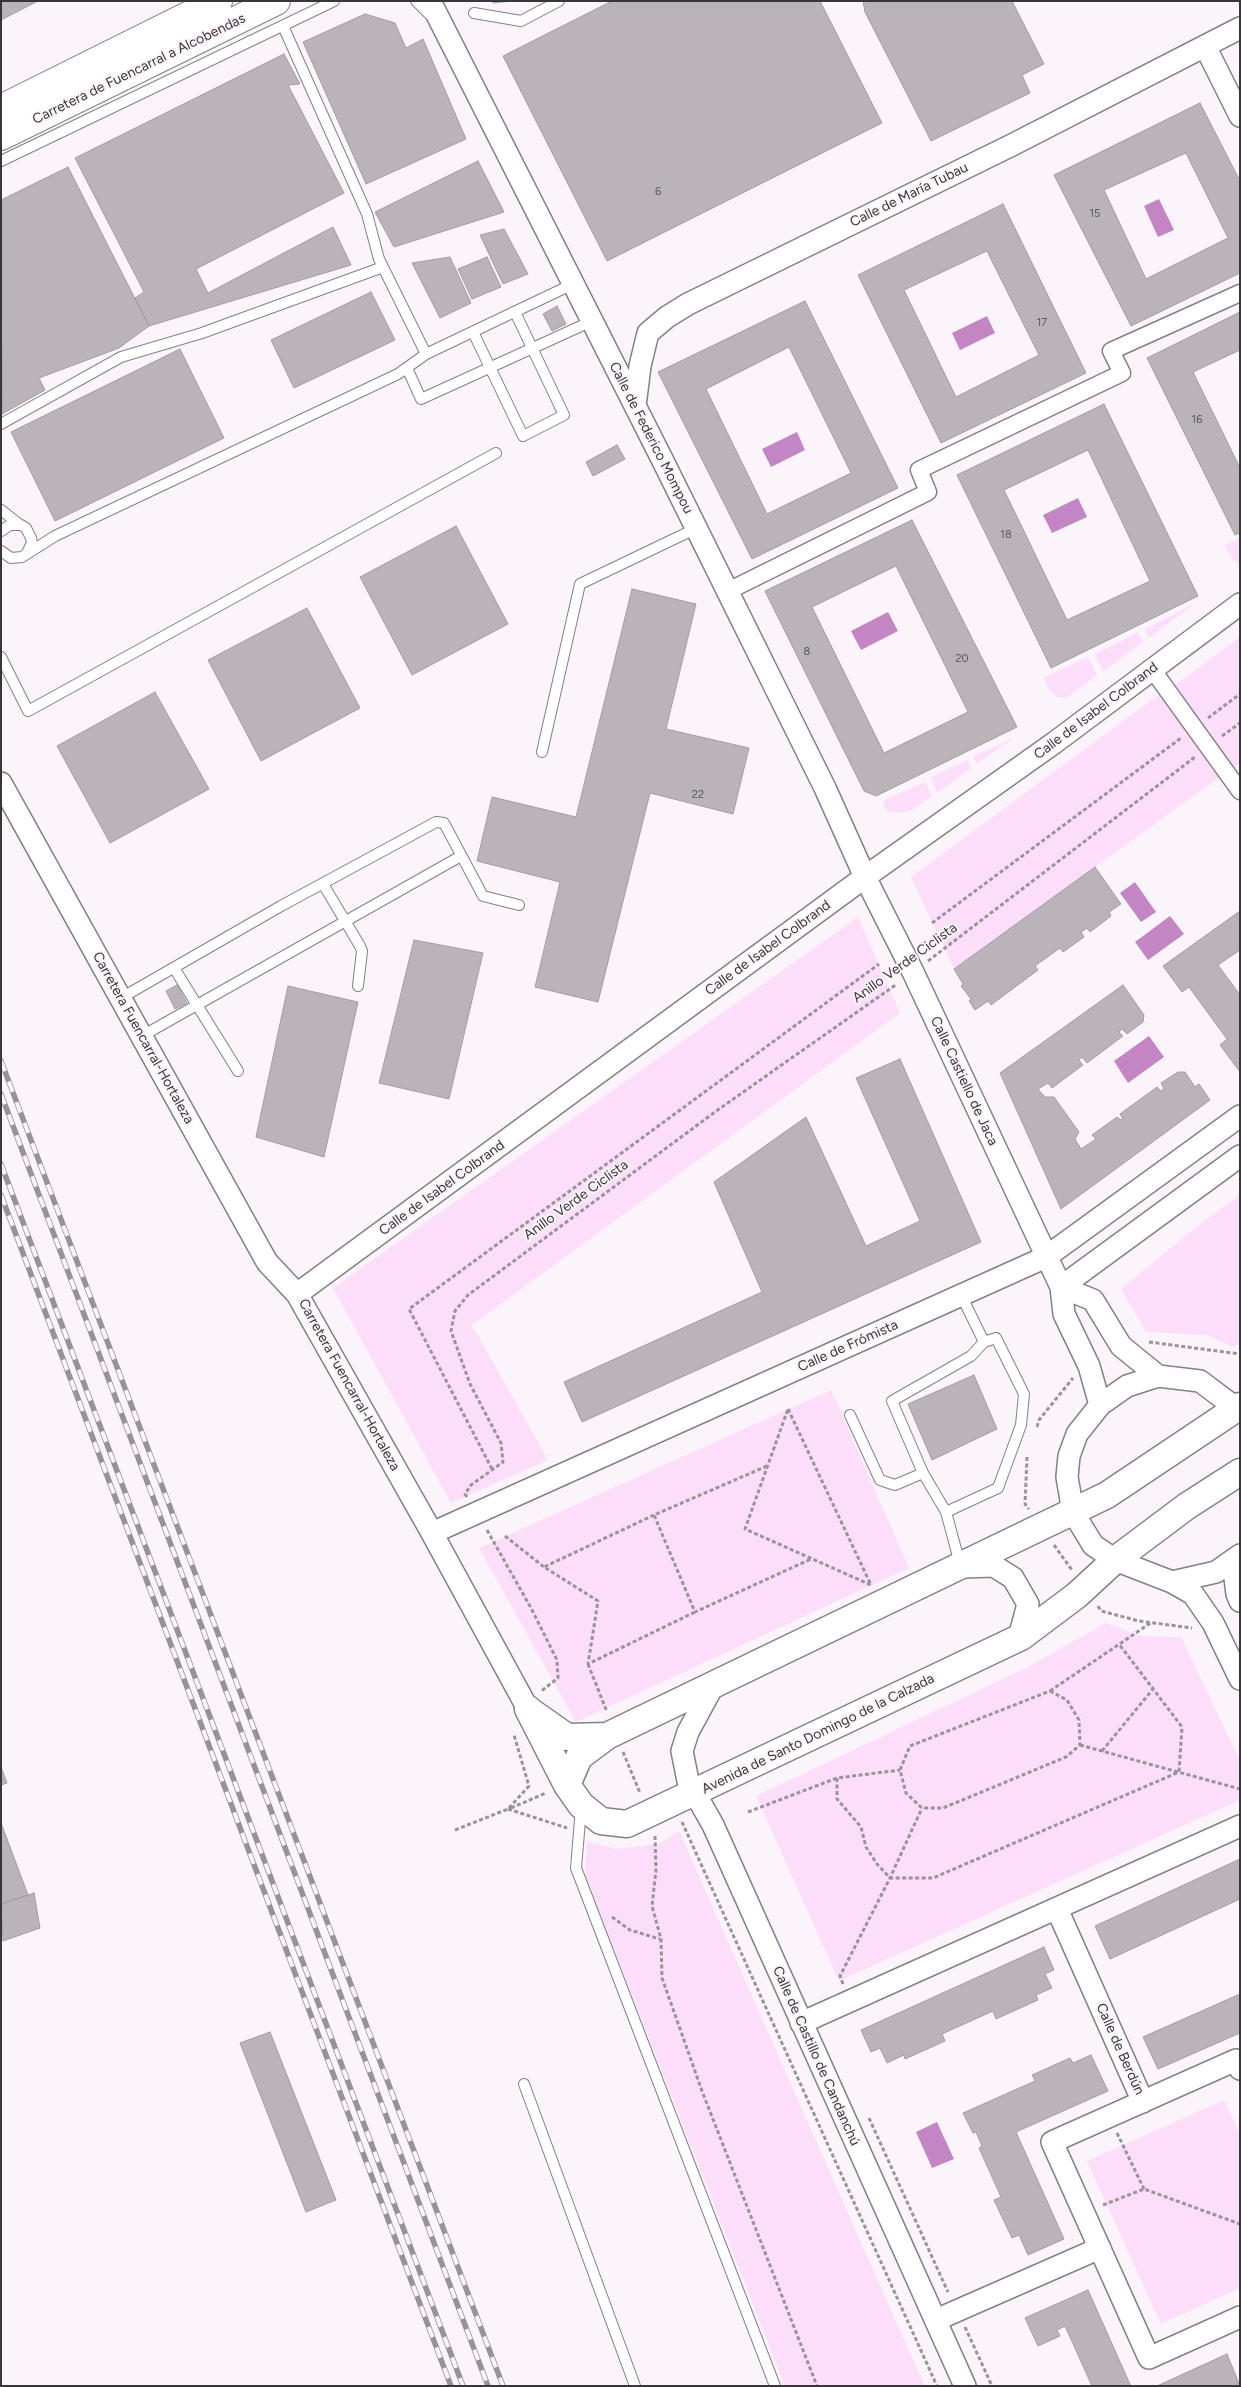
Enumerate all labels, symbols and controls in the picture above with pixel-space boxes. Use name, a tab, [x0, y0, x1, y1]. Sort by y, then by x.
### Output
street label: Carretera de Fuencarral a Alcobendas	[30, 10, 248, 128]
street label: Calle de María Tubau	[847, 159, 971, 231]
house number: 6	[655, 185, 661, 199]
house number: 15	[1090, 207, 1100, 221]
house number: 17	[1037, 316, 1047, 330]
street label: Calle de Federico Mompou	[605, 359, 697, 517]
house number: 16	[1192, 413, 1202, 427]
house number: 18	[1000, 528, 1012, 542]
house number: 8	[804, 645, 810, 659]
house number: 20	[955, 652, 969, 666]
street label: Calle de Isabel Colbrand	[1031, 659, 1161, 763]
house number: 22	[692, 788, 704, 802]
street label: Calle de Isabel Colbrand	[702, 897, 834, 999]
street label: Anillo Verde Ciclista	[849, 919, 961, 1007]
street label: Carretera Fuencarral-Hortaleza	[89, 949, 197, 1127]
street label: Calle Castiello de Jaca	[927, 1014, 1001, 1148]
street label: Calle de Isabel Colbrand	[376, 1137, 508, 1239]
street label: Anillo Verde Ciclista	[520, 1156, 632, 1244]
street label: Carretera Fuencarral-Hortaleza	[295, 1296, 403, 1474]
street label: Calle de Frómista	[795, 1316, 901, 1376]
street label: Avenida de Santo Domingo de la Calzada	[699, 1670, 937, 1798]
street label: Calle de Castillo de Candanchú	[769, 1964, 863, 2148]
street label: Calle de Berdún	[1092, 2001, 1148, 2097]

